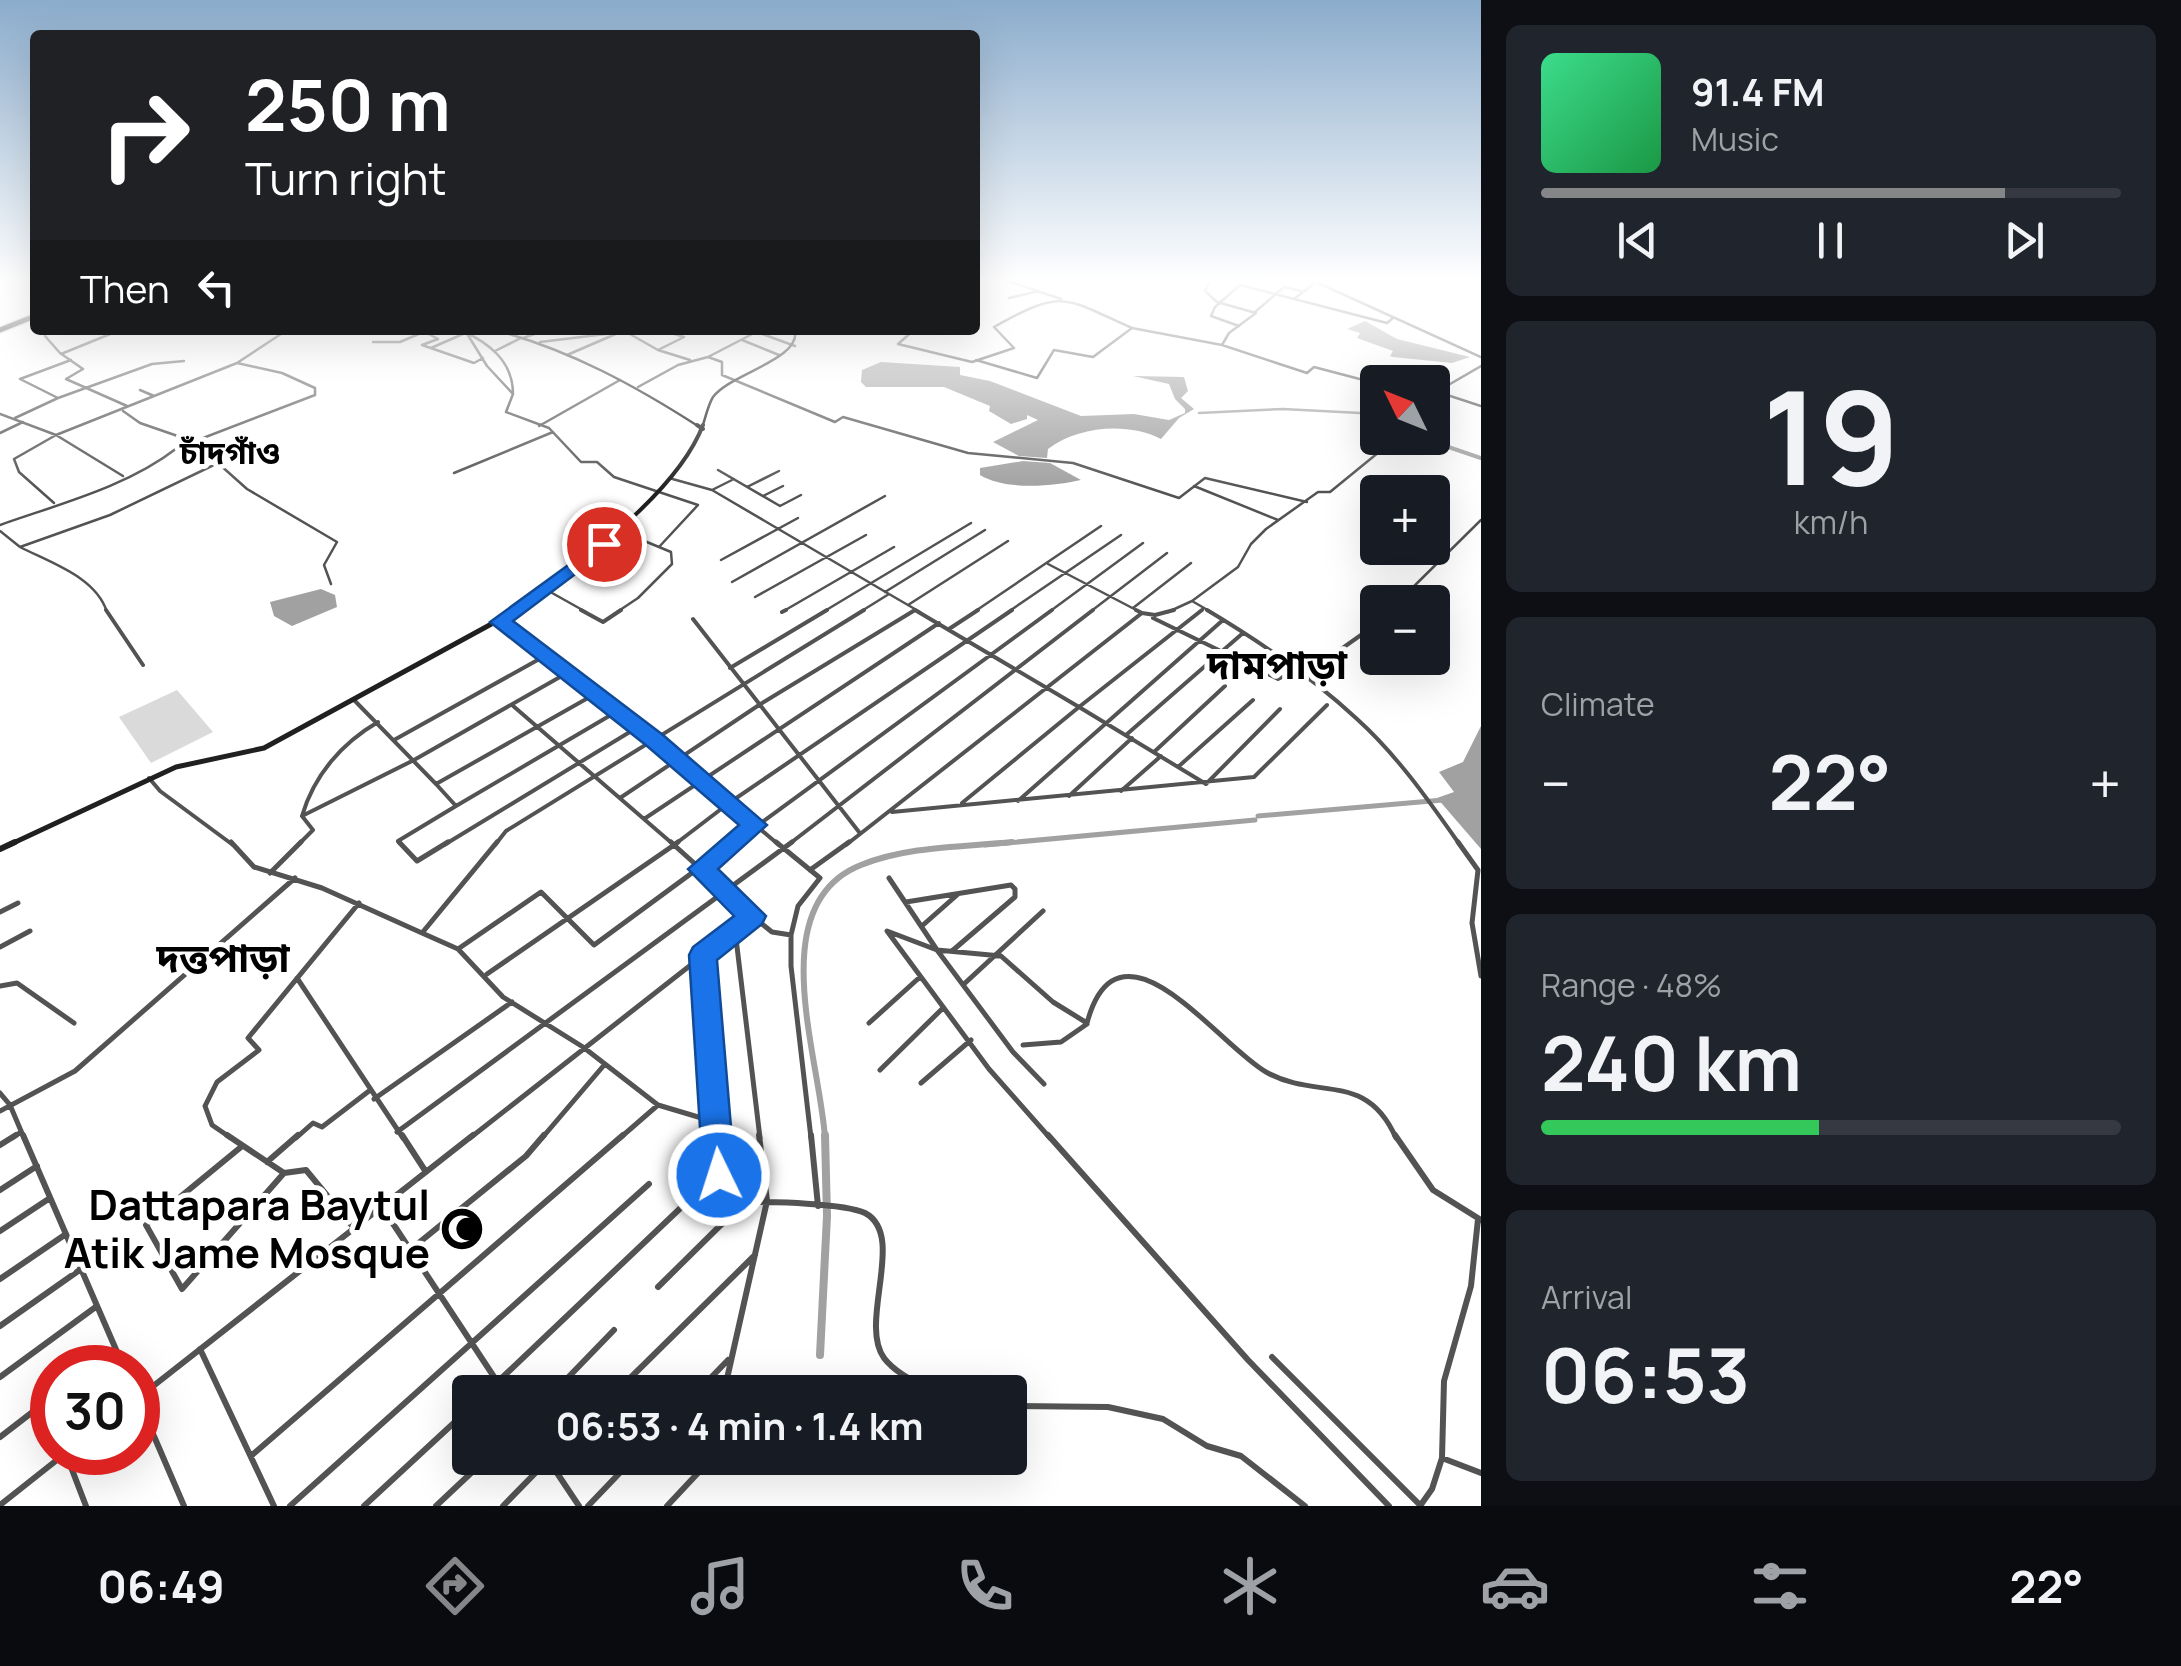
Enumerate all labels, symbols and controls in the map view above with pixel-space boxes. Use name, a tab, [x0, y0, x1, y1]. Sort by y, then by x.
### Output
text: 250 m	[245, 56, 451, 152]
text: 91.4 FM	[1691, 65, 1824, 117]
icon: right	[80, 70, 210, 200]
text: Music	[1691, 117, 1779, 161]
text: Turn right	[245, 147, 446, 209]
icon: previous	[1610, 213, 1665, 268]
icon: pause	[1803, 213, 1858, 268]
icon: next	[1997, 213, 2052, 268]
icon: left	[189, 260, 244, 315]
text: Then	[80, 262, 169, 314]
text: 19	[1762, 346, 1900, 524]
north arrow	[1360, 365, 1450, 455]
map controls	[1360, 365, 1450, 675]
district label: চাঁদগাঁও	[179, 430, 280, 474]
button: +	[1360, 475, 1450, 565]
text: km/h	[1794, 500, 1868, 544]
pin	[562, 502, 647, 587]
icon: arrive	[577, 517, 632, 572]
button: −	[1360, 585, 1450, 675]
district label: দামপাড়া	[1206, 636, 1348, 691]
text: Climate	[1541, 682, 1655, 726]
text: 22°	[1768, 730, 1892, 833]
text: −	[1541, 745, 1571, 821]
text: +	[2089, 745, 2121, 821]
district label: দত্তপাড়া	[155, 929, 290, 984]
text: Range · 48%	[1541, 963, 1722, 1007]
text: 240 km	[1541, 1011, 1802, 1114]
position arrow	[667, 1123, 771, 1227]
place label: Dattapara Baytul Atik Jame Mosque	[64, 1175, 430, 1281]
mosque icon: Dattapara Baytul Atik Jame Mosque	[439, 1206, 485, 1252]
text: Arrival	[1541, 1275, 1632, 1319]
text: 06:53	[1541, 1323, 1750, 1426]
speed limit sign: 30	[30, 1345, 160, 1475]
text: 06:53 · 4 min · 1.4 km	[556, 1399, 923, 1451]
icon: directions	[420, 1551, 490, 1621]
icon: music	[685, 1551, 755, 1621]
icon: phone	[950, 1551, 1020, 1621]
icon: climate	[1215, 1551, 1285, 1621]
icon: car	[1480, 1551, 1550, 1621]
icon: filters	[1745, 1551, 1815, 1621]
text: 06:49	[97, 1555, 225, 1617]
text: 22°	[2010, 1555, 2083, 1617]

